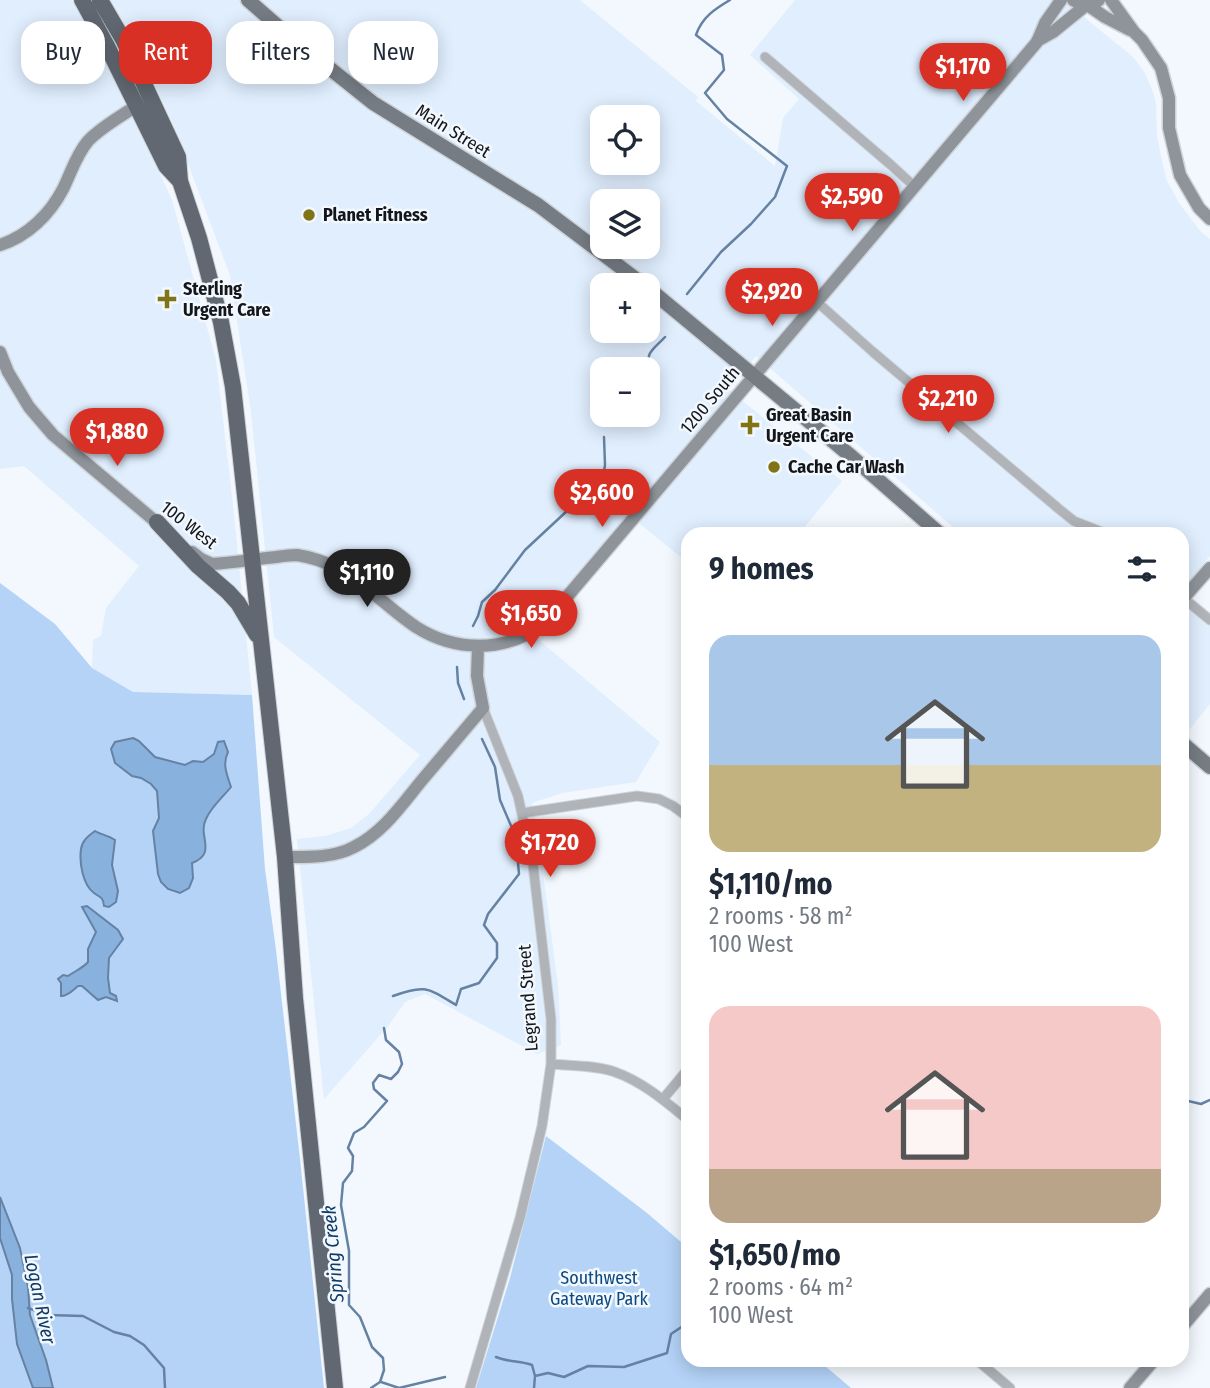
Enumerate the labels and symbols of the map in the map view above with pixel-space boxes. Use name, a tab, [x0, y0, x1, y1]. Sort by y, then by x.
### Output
pin: $1,170	[906, 43, 1020, 103]
street label: Main Street	[411, 99, 495, 163]
pin: $2,590	[795, 174, 909, 233]
place label: Planet Fitness	[323, 204, 428, 226]
marker: Planet Fitness	[301, 207, 317, 223]
pin: $2,920	[715, 268, 829, 328]
place label: Sterling Urgent Care	[183, 278, 271, 321]
marker: Sterling Urgent Care	[157, 289, 177, 309]
street label: 1200 South	[675, 362, 745, 438]
pin: $2,210	[891, 376, 1005, 435]
place label: Great Basin Urgent Care	[766, 404, 854, 447]
pin: $1,880	[60, 408, 174, 468]
marker: Great Basin Urgent Care	[740, 415, 760, 435]
place label: Cache Car Wash	[788, 456, 904, 478]
marker: Cache Car Wash	[766, 459, 782, 475]
pin: $2,600	[545, 470, 659, 529]
street label: 100 West	[156, 496, 222, 554]
pin: $1,110	[310, 550, 424, 609]
pin: $1,650	[474, 590, 588, 650]
pin: $1,720	[493, 820, 607, 879]
street label: Legrand Street	[513, 944, 543, 1052]
water label: Spring Creek	[317, 1204, 349, 1305]
water label: Logan River	[19, 1252, 61, 1347]
park label: Southwest Gateway Park	[550, 1267, 649, 1310]

